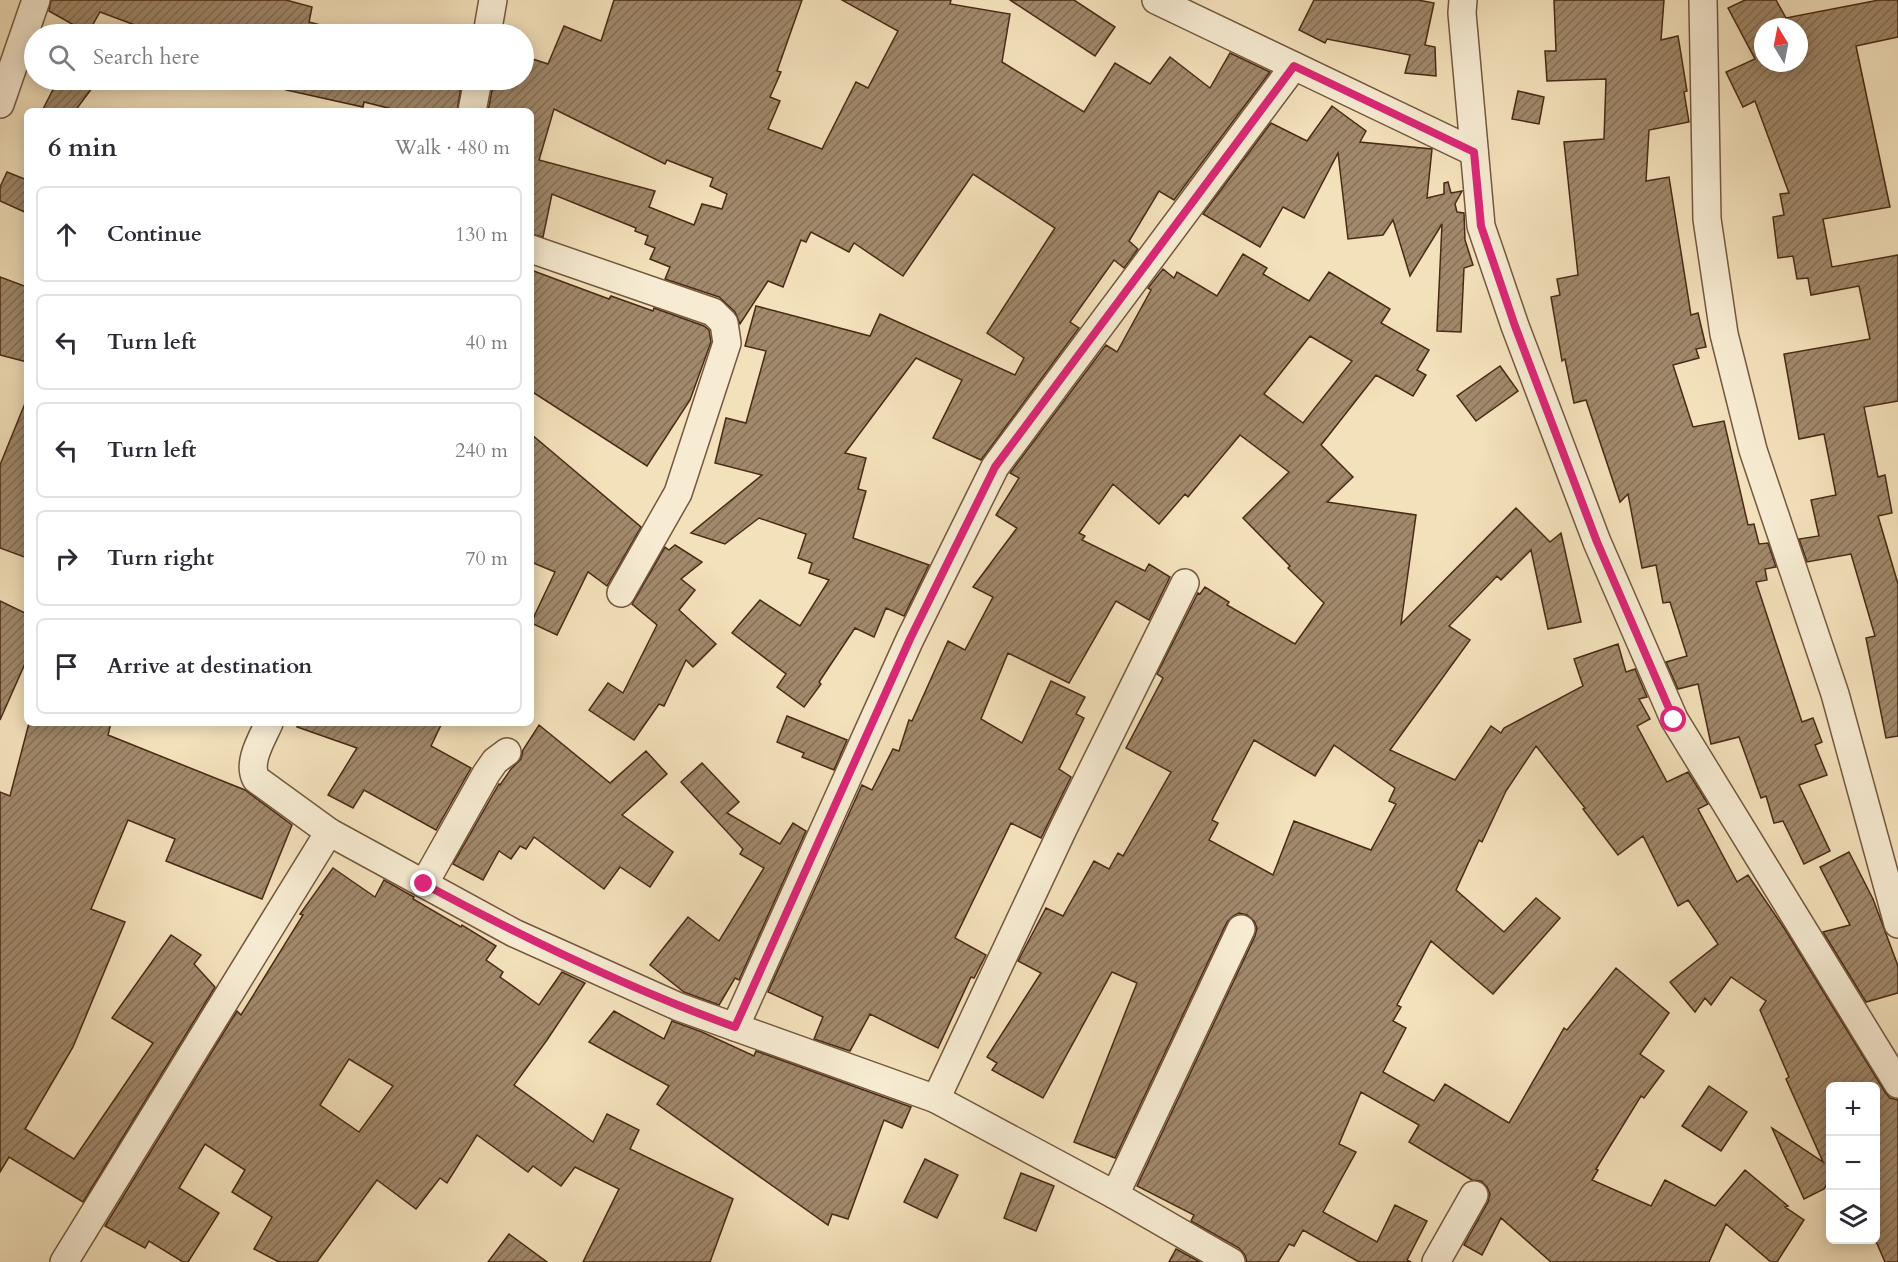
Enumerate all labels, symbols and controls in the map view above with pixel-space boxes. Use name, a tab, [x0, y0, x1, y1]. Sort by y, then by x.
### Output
north arrow	[1754, 18, 1808, 72]
search box	[24, 24, 534, 90]
icon: search	[45, 41, 78, 74]
text: Search here	[93, 42, 200, 72]
text: 6 min	[48, 130, 117, 165]
text: Walk · 480 m	[395, 134, 510, 161]
icon: ahead	[50, 218, 83, 251]
text: Continue	[107, 219, 202, 249]
text: 130 m	[455, 221, 508, 248]
icon: left	[50, 326, 83, 359]
text: Turn left	[107, 327, 196, 357]
text: 40 m	[465, 329, 508, 356]
icon: left	[50, 434, 83, 467]
text: Turn left	[107, 435, 196, 465]
text: 240 m	[455, 437, 508, 464]
icon: right	[50, 542, 83, 575]
text: Turn right	[107, 543, 214, 573]
text: 70 m	[465, 545, 508, 572]
icon: arrive	[50, 650, 83, 683]
text: Arrive at destination	[107, 651, 312, 681]
route start	[1660, 706, 1686, 732]
route end	[410, 870, 436, 896]
map controls	[1826, 1082, 1880, 1244]
button: +	[1826, 1082, 1880, 1136]
button: −	[1826, 1136, 1880, 1190]
button: layers	[1826, 1190, 1880, 1244]

